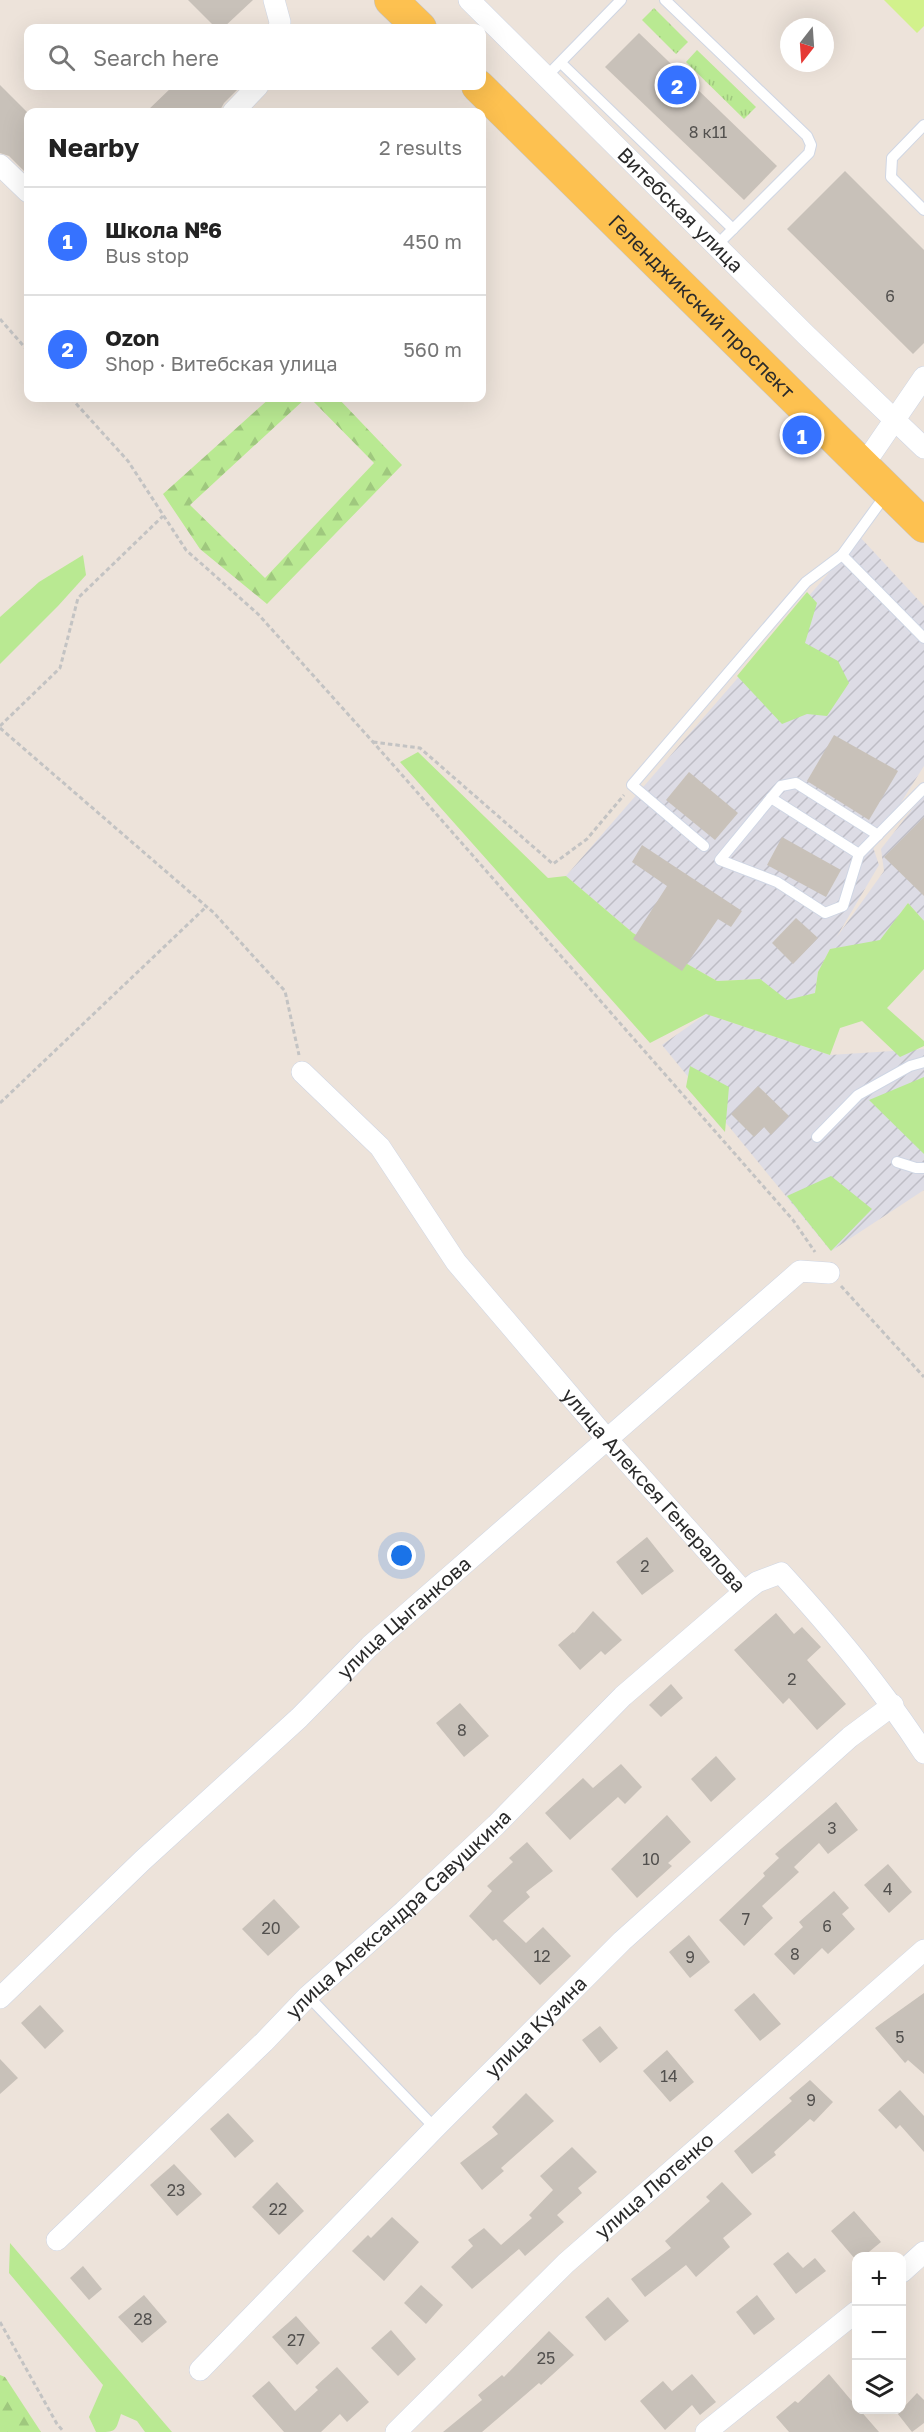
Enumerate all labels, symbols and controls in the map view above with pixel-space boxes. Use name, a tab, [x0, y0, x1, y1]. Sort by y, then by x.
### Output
north arrow	[780, 18, 834, 72]
search box	[24, 24, 486, 90]
icon: search	[45, 41, 78, 74]
text: Search here	[93, 44, 219, 71]
pin: 2	[658, 62, 696, 107]
house number: 8 к11	[689, 122, 727, 142]
text: Nearby	[48, 132, 139, 163]
text: 2 results	[379, 135, 462, 159]
street label: Витебская улица	[613, 142, 749, 277]
street label: Геленджикский проспект	[604, 209, 800, 403]
text: Школа №6	[105, 216, 222, 243]
text: 1	[62, 229, 73, 253]
text: 450 m	[403, 229, 462, 253]
text: Bus stop	[105, 243, 189, 267]
house number: 6	[885, 286, 895, 306]
text: Ozon	[105, 324, 159, 351]
text: 2	[61, 337, 74, 361]
text: 560 m	[403, 337, 462, 361]
text: Shop · Витебская улица	[105, 351, 338, 375]
pin: 1	[782, 412, 822, 458]
street label: улица Алексея Генералова	[557, 1382, 751, 1597]
your location	[387, 1541, 416, 1570]
street label: улица Цыганкова	[332, 1551, 475, 1683]
house number: 2	[640, 1556, 650, 1576]
house number: 2	[787, 1669, 797, 1689]
house number: 8	[457, 1720, 467, 1740]
street label: улица Александра Савушкина	[280, 1804, 515, 2023]
house number: 3	[827, 1818, 837, 1838]
house number: 10	[642, 1849, 660, 1869]
house number: 4	[883, 1879, 893, 1899]
house number: 7	[742, 1909, 750, 1929]
house number: 6	[822, 1916, 832, 1936]
house number: 20	[261, 1918, 281, 1938]
house number: 8	[790, 1944, 800, 1964]
house number: 12	[533, 1946, 551, 1966]
house number: 9	[685, 1947, 695, 1967]
street label: улица Кузина	[479, 1971, 591, 2082]
house number: 5	[895, 2027, 905, 2047]
house number: 14	[660, 2066, 678, 2086]
house number: 9	[806, 2090, 816, 2110]
street label: улица Лютенко	[589, 2127, 718, 2243]
house number: 23	[167, 2180, 185, 2200]
house number: 22	[269, 2199, 287, 2219]
map controls	[852, 2252, 906, 2414]
button: +	[852, 2252, 906, 2306]
button: −	[852, 2306, 906, 2360]
house number: 28	[133, 2309, 153, 2329]
house number: 27	[287, 2330, 305, 2350]
house number: 25	[537, 2348, 555, 2368]
button: layers	[852, 2360, 906, 2414]

